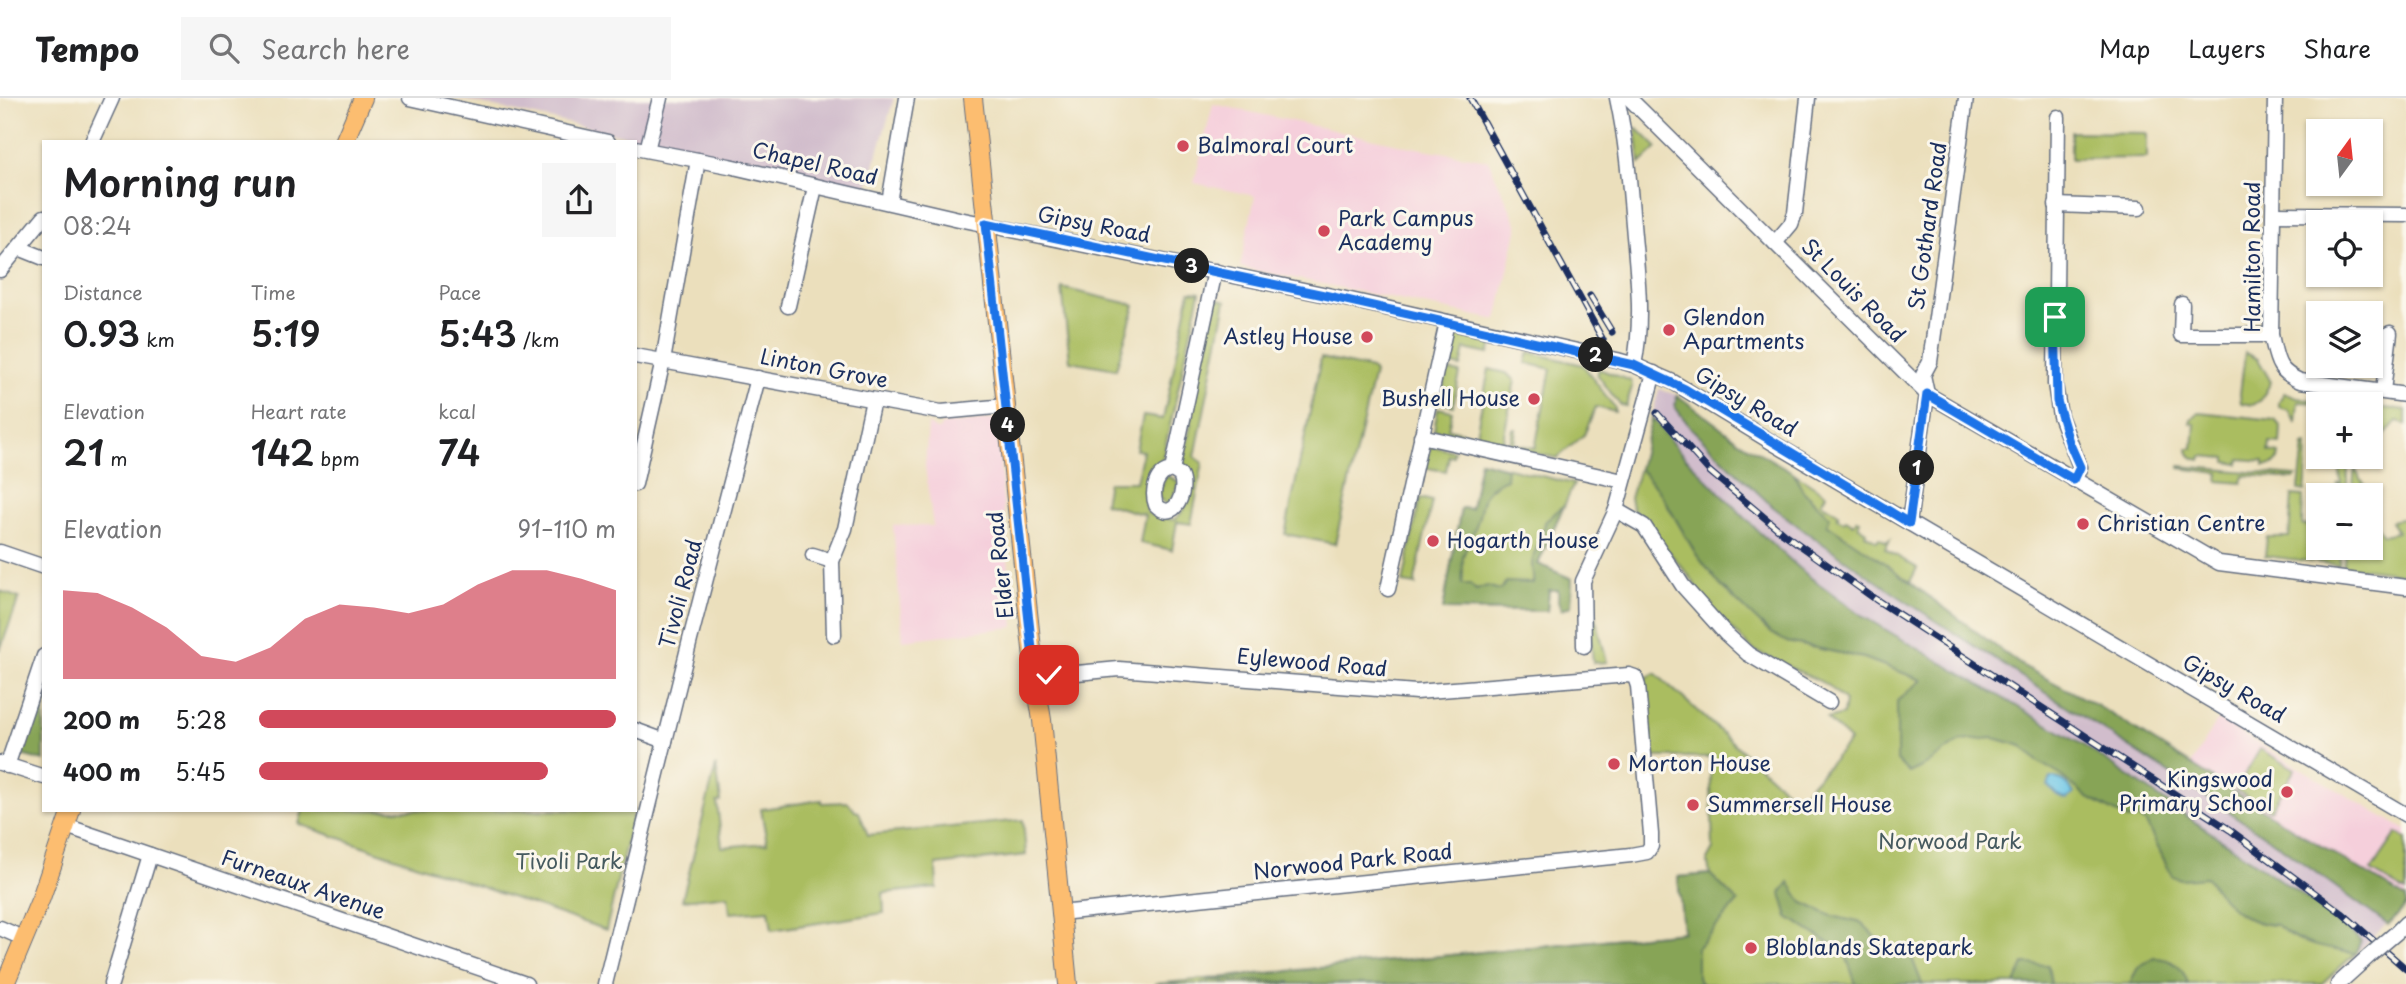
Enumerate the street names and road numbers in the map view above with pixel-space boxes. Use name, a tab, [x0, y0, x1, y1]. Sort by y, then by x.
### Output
street label: Chapel Road	[749, 132, 881, 192]
street label: St Gothard Road	[1898, 140, 1954, 312]
street label: Hamilton Road	[2235, 182, 2267, 332]
street label: Gipsy Road	[1035, 196, 1154, 250]
street label: St Louis Road	[1795, 230, 1914, 349]
street label: Linton Grove	[758, 339, 891, 395]
street label: Gipsy Road	[1690, 357, 1804, 444]
street label: Elder Road	[977, 510, 1021, 621]
street label: Tivoli Road	[649, 535, 709, 652]
street label: Eylewood Road	[1236, 638, 1389, 684]
street label: Gipsy Road	[2177, 645, 2293, 730]
street label: Norwood Park Road	[1252, 834, 1454, 886]
street label: Furneaux Avenue	[217, 840, 390, 926]

